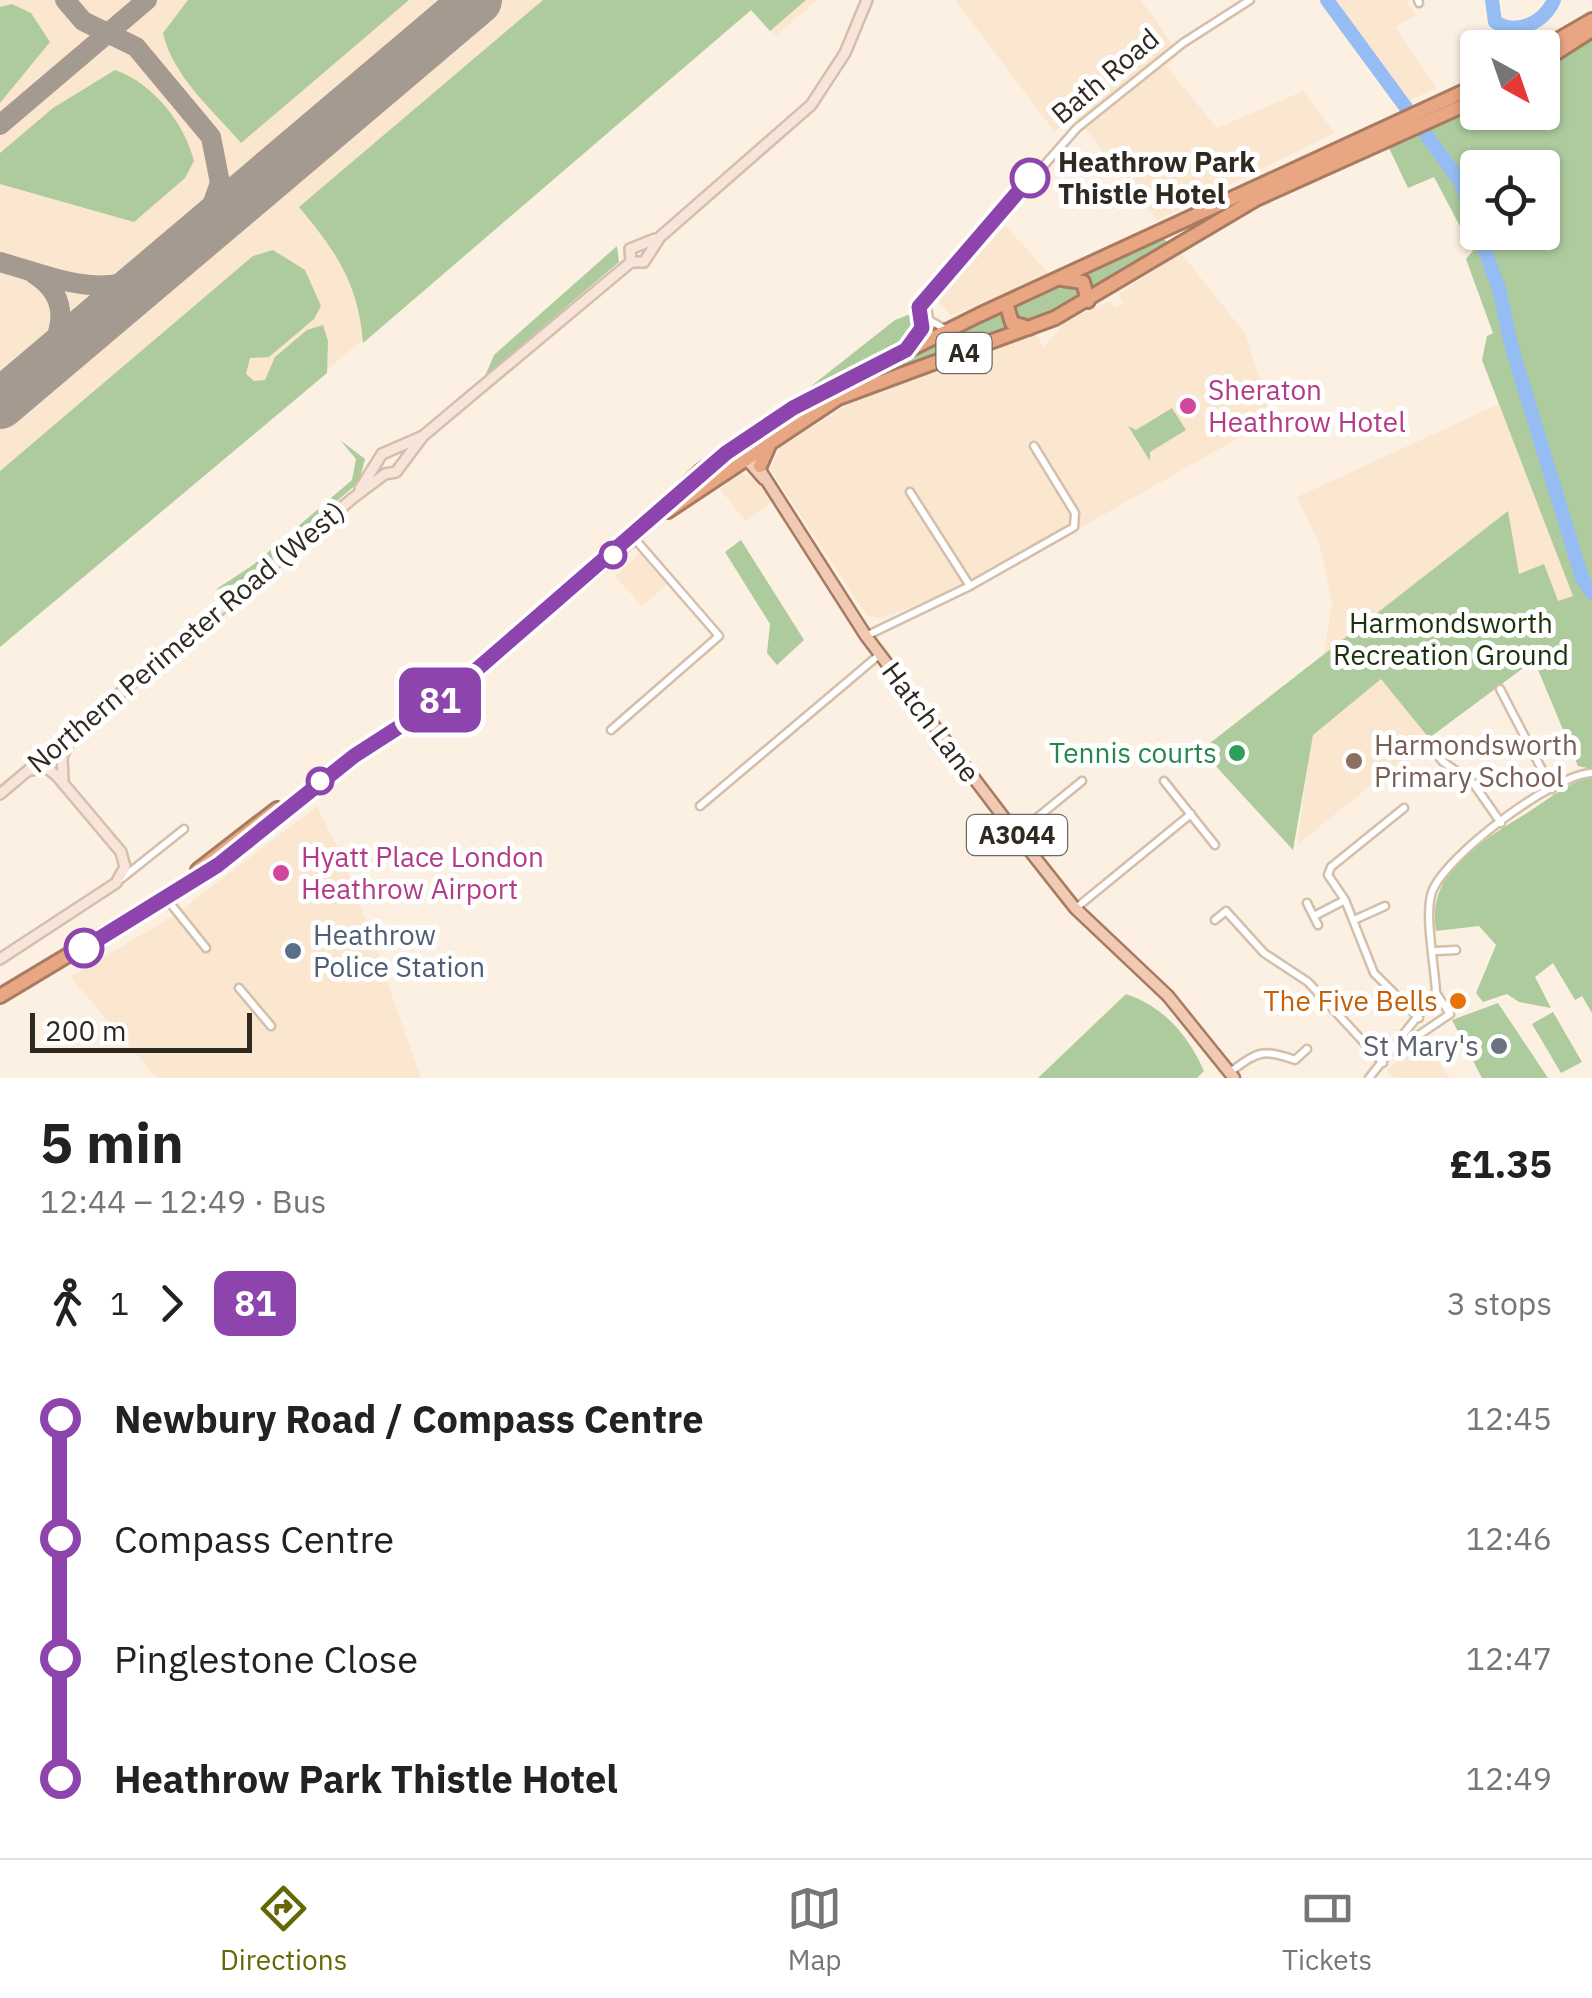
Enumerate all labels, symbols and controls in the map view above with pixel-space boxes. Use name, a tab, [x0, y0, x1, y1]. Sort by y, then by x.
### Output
street label: Bath Road	[1043, 20, 1166, 132]
north arrow	[1460, 30, 1560, 130]
map controls	[1460, 30, 1560, 250]
place label: Heathrow Park Thistle Hotel	[1058, 143, 1256, 212]
button: locate	[1460, 150, 1560, 250]
marker: Heathrow Park Thistle Hotel	[1011, 159, 1049, 197]
road number: A4	[936, 333, 992, 373]
place label: Sheraton Heathrow Hotel	[1208, 371, 1406, 440]
marker: Sheraton Heathrow Hotel	[1177, 395, 1199, 417]
street label: Northern Perimeter Road (West)	[19, 493, 352, 781]
unlabelled marker	[600, 542, 626, 568]
park label: Harmondsworth Recreation Ground	[1333, 604, 1569, 673]
street label: Hatch Lane	[874, 654, 989, 789]
line badge: 81	[395, 668, 485, 732]
text: 81	[419, 677, 461, 723]
place label: Harmondsworth Primary School	[1374, 726, 1578, 795]
place label: Tennis courts	[1049, 734, 1217, 771]
marker: Tennis courts	[1226, 742, 1248, 764]
marker: Harmondsworth Primary School	[1343, 750, 1365, 772]
unlabelled marker	[307, 768, 333, 794]
road number: A3044	[967, 815, 1067, 855]
place label: Hyatt Place London Heathrow Airport	[301, 838, 544, 907]
marker: Hyatt Place London Heathrow Airport	[270, 862, 292, 884]
place label: Heathrow Police Station	[313, 916, 485, 985]
unlabelled marker	[65, 929, 103, 967]
marker: Heathrow Police Station	[282, 940, 304, 962]
place label: The Five Bells	[1264, 982, 1438, 1019]
marker: The Five Bells	[1447, 990, 1469, 1012]
scale bar	[30, 1008, 252, 1052]
text: 200 m	[45, 1012, 126, 1049]
place label: St Mary's	[1363, 1027, 1479, 1064]
marker: St Mary's	[1488, 1035, 1510, 1057]
text: 5 min	[40, 1107, 184, 1178]
text: £1.35	[1450, 1139, 1552, 1188]
text: 12:44 – 12:49 · Bus	[40, 1180, 326, 1222]
icon: walk	[40, 1276, 95, 1331]
icon: forward	[144, 1276, 199, 1331]
text: 81	[234, 1280, 276, 1326]
text: 1	[110, 1282, 129, 1324]
text: 3 stops	[1447, 1282, 1552, 1324]
text: Newbury Road / Compass Centre	[114, 1394, 704, 1443]
text: 12:45	[1466, 1397, 1552, 1439]
text: Compass Centre	[114, 1514, 394, 1563]
text: 12:46	[1466, 1517, 1552, 1559]
text: Pinglestone Close	[114, 1634, 418, 1683]
text: 12:47	[1466, 1637, 1552, 1679]
text: Heathrow Park Thistle Hotel	[114, 1754, 618, 1803]
text: 12:49	[1466, 1757, 1552, 1799]
tab: Directions	[220, 1881, 347, 1978]
tab: Map	[787, 1881, 842, 1978]
tab: Tickets	[1282, 1881, 1372, 1978]

